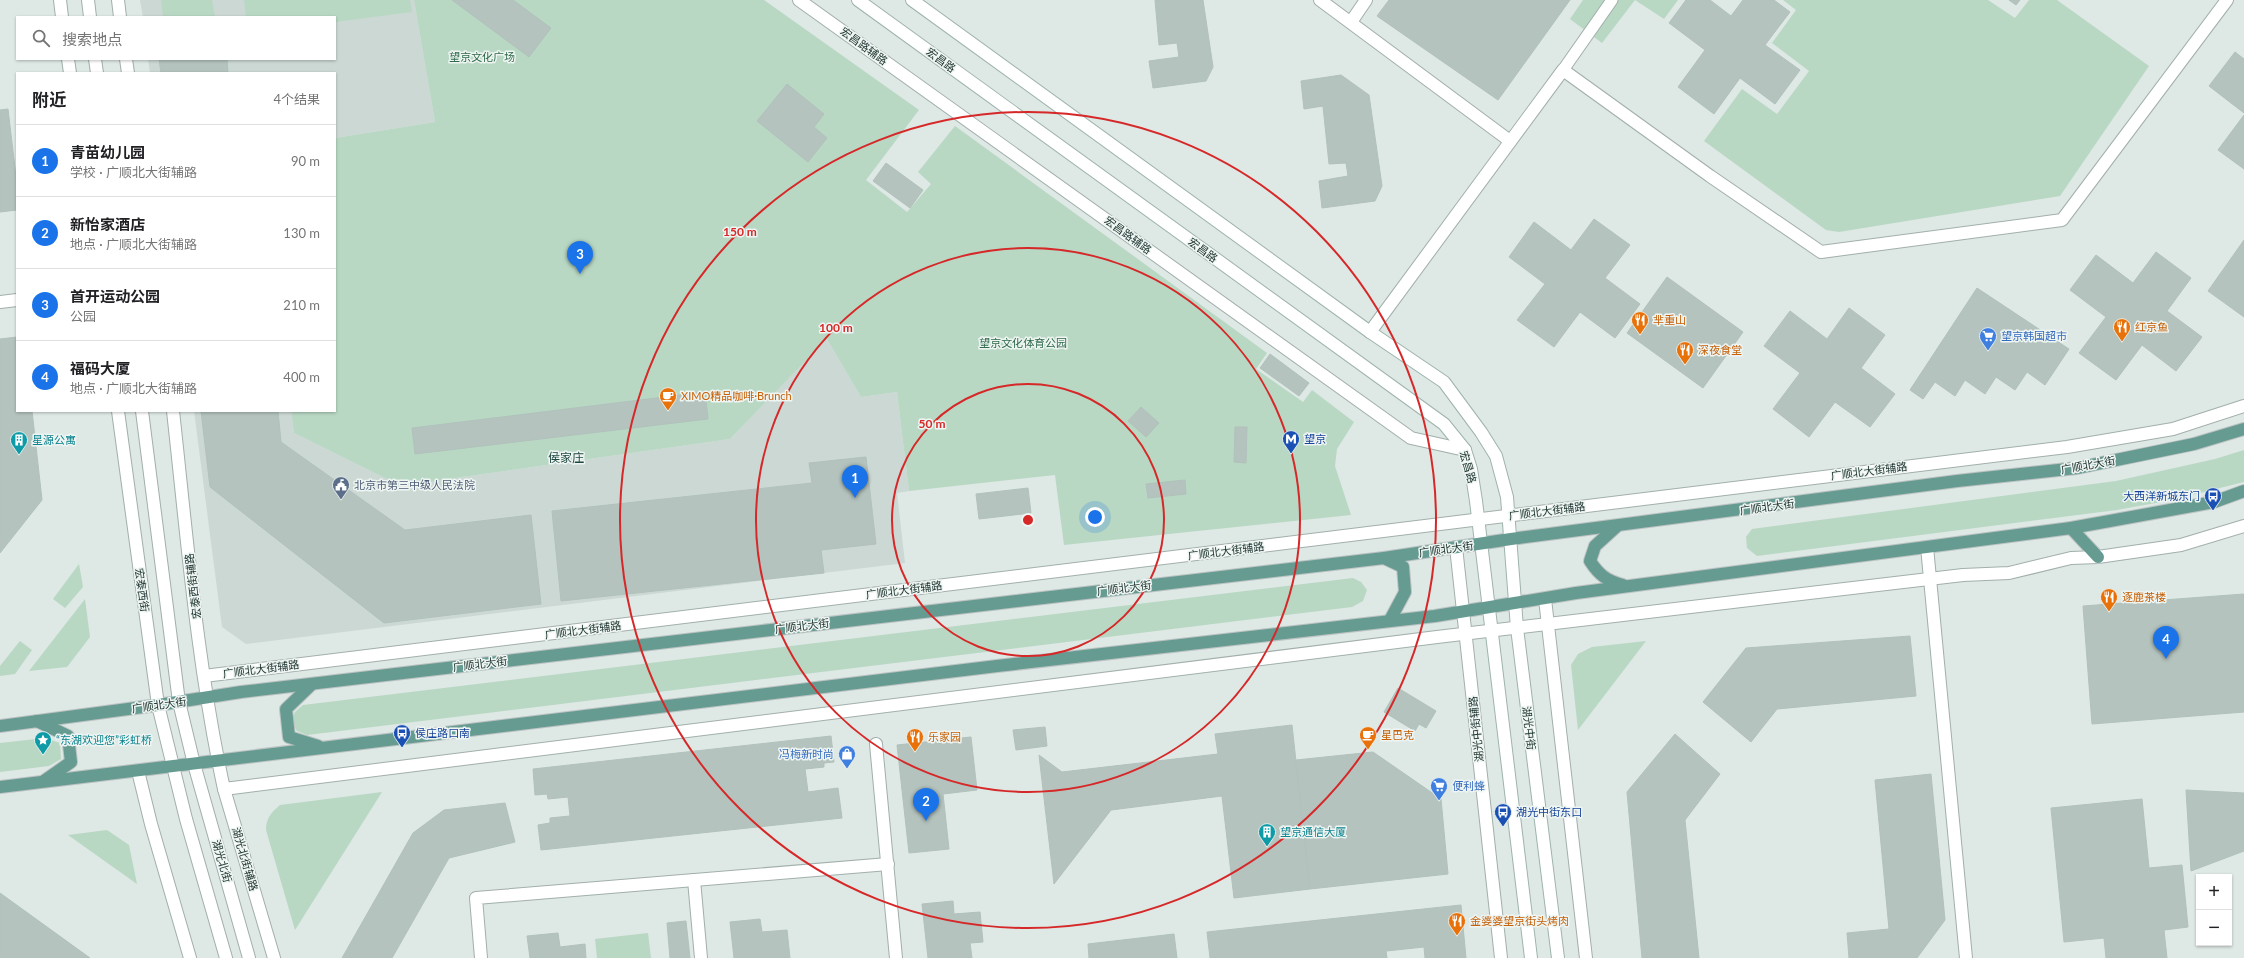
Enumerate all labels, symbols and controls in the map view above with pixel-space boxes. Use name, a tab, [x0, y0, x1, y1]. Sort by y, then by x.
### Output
search box	[16, 16, 336, 60]
street label: 宏昌路辅路	[838, 24, 890, 67]
icon: search	[30, 27, 52, 49]
text: 搜索地点	[62, 30, 122, 48]
street label: 宏昌路	[924, 45, 958, 75]
park label: 望京文化广场	[449, 50, 515, 63]
text: 附近	[32, 89, 66, 110]
text: 4个结果	[273, 91, 320, 107]
text: 青苗幼儿园	[70, 143, 145, 161]
text: 1	[41, 153, 49, 169]
text: 90 m	[291, 153, 320, 169]
text: 学校 · 广顺北大街辅路	[70, 164, 197, 180]
street label: 宏昌路辅路	[1102, 213, 1154, 256]
text: 新怡家酒店	[70, 215, 145, 233]
text: 150 m	[723, 224, 757, 239]
text: 2	[41, 225, 49, 241]
text: 130 m	[283, 225, 320, 241]
street label: 宏昌路	[1186, 235, 1220, 265]
text: 地点 · 广顺北大街辅路	[70, 236, 197, 252]
pin: 3	[567, 241, 593, 274]
text: 首开运动公园	[70, 287, 160, 305]
text: 3	[41, 297, 49, 313]
text: 210 m	[283, 297, 320, 313]
text: 公园	[70, 308, 96, 324]
restaurant icon: 芈重山	[1630, 310, 1650, 335]
place label: 芈重山	[1653, 313, 1686, 326]
restaurant icon: 红京鱼	[2112, 317, 2132, 342]
text: 100 m	[819, 320, 853, 335]
place label: 红京鱼	[2135, 320, 2168, 333]
supermarket icon: 望京韩国超市	[1978, 326, 1998, 351]
place label: 望京韩国超市	[2001, 329, 2067, 342]
park label: 望京文化体育公园	[979, 336, 1067, 349]
restaurant icon: 深夜食堂	[1675, 340, 1695, 365]
place label: 深夜食堂	[1698, 343, 1742, 356]
text: 福码大厦	[70, 359, 130, 377]
text: 4	[41, 369, 49, 385]
text: 400 m	[283, 369, 320, 385]
text: 地点 · 广顺北大街辅路	[70, 380, 197, 396]
cafe icon: XIMO精品咖啡·Brunch	[658, 386, 678, 411]
place label: XIMO精品咖啡·Brunch	[681, 389, 792, 402]
text: 50 m	[919, 416, 945, 431]
metro station icon: 望京	[1281, 429, 1301, 454]
building icon: 星源公寓	[9, 430, 29, 455]
place label: 望京	[1304, 432, 1326, 445]
place label: 星源公寓	[32, 433, 76, 446]
street label: 宏昌路	[1458, 449, 1479, 485]
district label: 侯家庄	[548, 450, 584, 465]
street label: 广顺北大街	[2060, 453, 2116, 476]
street label: 广顺北大街辅路	[1830, 459, 1908, 482]
pin: 1	[842, 465, 868, 498]
public building icon: 北京市第三中级人民法院	[331, 475, 351, 500]
place label: 北京市第三中级人民法院	[354, 478, 475, 491]
bus stop icon: 大西洋新城东门	[2203, 486, 2223, 511]
place label: 大西洋新城东门	[2123, 489, 2200, 502]
street label: 广顺北大街	[1739, 496, 1795, 517]
street label: 广顺北大街辅路	[1508, 499, 1586, 522]
your location	[1085, 507, 1105, 527]
centre of rings	[1021, 513, 1035, 527]
street label: 广顺北大街	[1418, 538, 1474, 559]
street label: 广顺北大街辅路	[1187, 539, 1265, 562]
street label: 宏泰西街辅路	[182, 553, 203, 620]
street label: 宏泰西街	[133, 567, 152, 613]
street label: 广顺北大街辅路	[865, 578, 943, 601]
street label: 广顺北大街	[1096, 578, 1152, 597]
restaurant icon: 逐鹿茶楼	[2099, 587, 2119, 612]
place label: 逐鹿茶楼	[2122, 590, 2166, 603]
street label: 广顺北大街	[774, 616, 830, 635]
street label: 广顺北大街辅路	[544, 618, 622, 641]
pin: 4	[2153, 626, 2179, 659]
street label: 广顺北大街	[452, 654, 508, 673]
street label: 广顺北大街辅路	[222, 657, 300, 680]
street label: 广顺北大街	[131, 694, 187, 715]
street label: 湖光中街辅路	[1466, 696, 1485, 763]
street label: 湖光中街	[1520, 705, 1539, 751]
bus stop icon: 侯庄路口南	[392, 723, 412, 748]
cafe icon: 星巴克	[1358, 725, 1378, 750]
place label: 侯庄路口南	[415, 726, 470, 739]
restaurant icon: 乐家园	[905, 727, 925, 752]
place label: 星巴克	[1381, 728, 1414, 741]
place icon: “东湖欢迎您”彩虹桥	[33, 730, 53, 755]
place label: 乐家园	[928, 730, 961, 743]
place label: “东湖欢迎您”彩虹桥	[56, 733, 152, 746]
shop icon: 冯梅新时尚	[837, 744, 857, 769]
place label: 冯梅新时尚	[779, 747, 834, 760]
supermarket icon: 便利蜂	[1429, 776, 1449, 801]
place label: 便利蜂	[1452, 779, 1485, 792]
pin: 2	[913, 788, 939, 821]
bus stop icon: 湖光中街东口	[1493, 802, 1513, 827]
place label: 湖光中街东口	[1516, 805, 1582, 818]
building icon: 望京通信大厦	[1257, 822, 1277, 847]
street label: 湖光北街辅路	[230, 825, 261, 892]
place label: 望京通信大厦	[1280, 825, 1346, 838]
street label: 湖光北街	[210, 838, 235, 884]
map controls	[2196, 874, 2232, 946]
button: +	[2196, 874, 2232, 910]
button: −	[2196, 910, 2232, 946]
restaurant icon: 金婆婆望京街头烤肉	[1447, 911, 1467, 936]
place label: 金婆婆望京街头烤肉	[1470, 914, 1569, 927]

